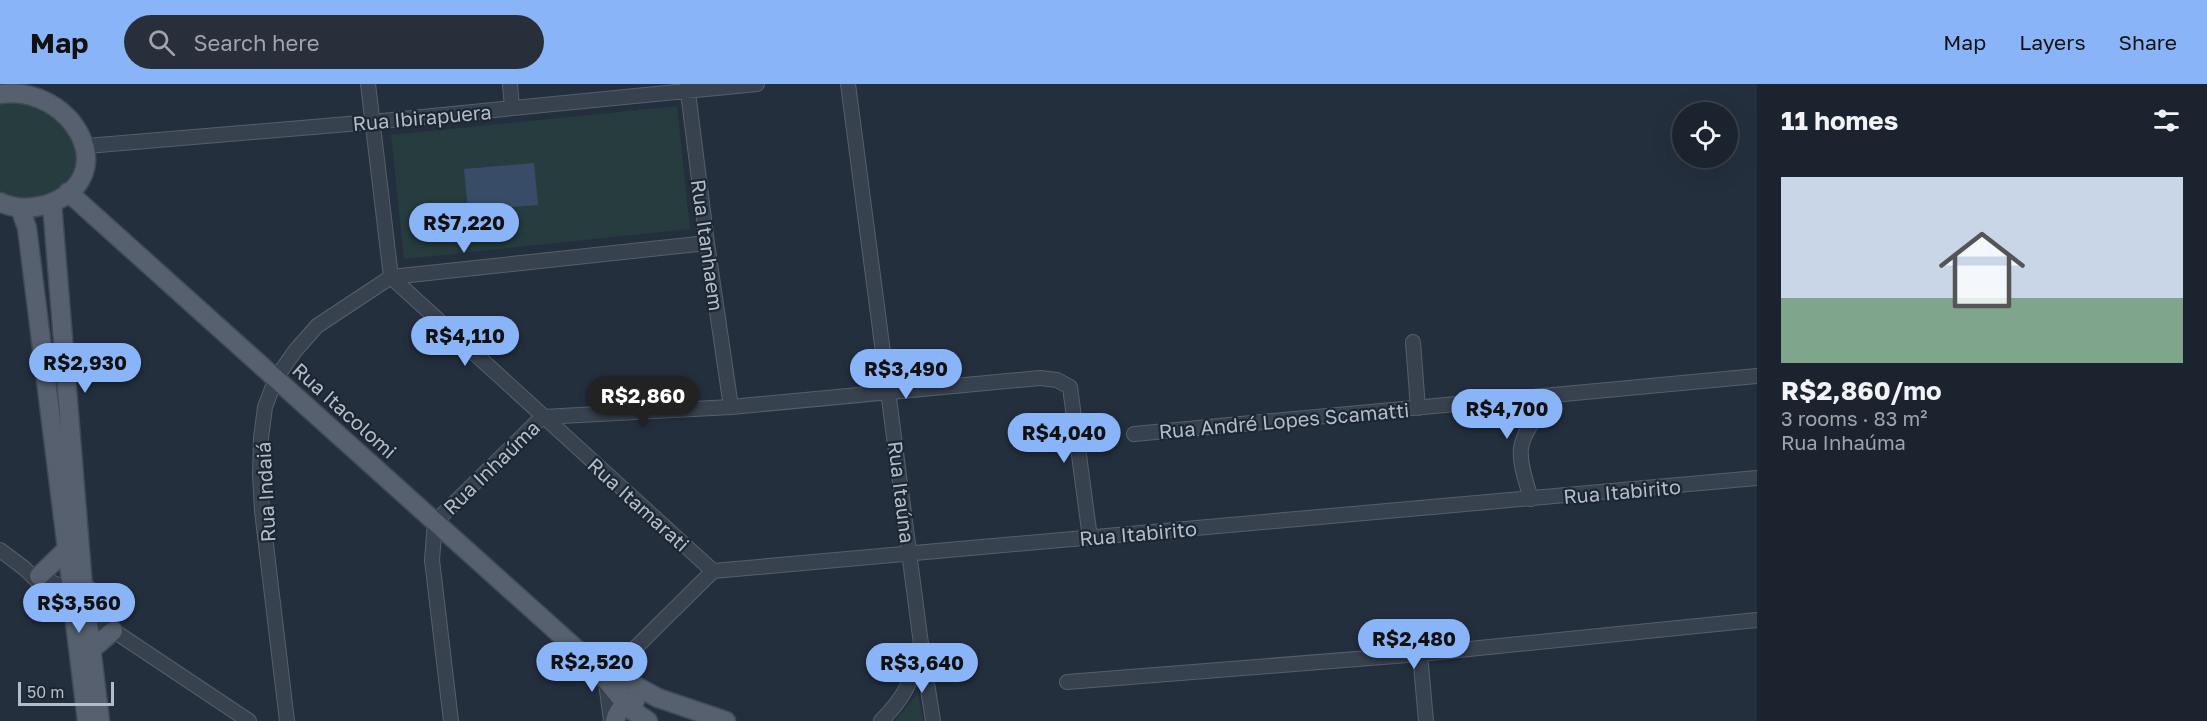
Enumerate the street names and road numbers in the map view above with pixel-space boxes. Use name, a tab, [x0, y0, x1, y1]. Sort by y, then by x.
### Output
street label: Rua Ibirapuera	[352, 99, 492, 135]
street label: Rua Itanhaem	[687, 178, 729, 312]
street label: Rua Itacolomi	[288, 357, 402, 463]
street label: Rua André Lopes Scamatti	[1158, 397, 1410, 443]
street label: Rua Inhaúma	[438, 415, 544, 519]
street label: Rua Itaúna	[884, 439, 920, 545]
street label: Rua Indaiá	[250, 441, 280, 543]
street label: Rua Itamarati	[583, 452, 695, 556]
street label: Rua Itabirito	[1562, 474, 1682, 508]
street label: Rua Itabirito	[1078, 516, 1198, 550]

